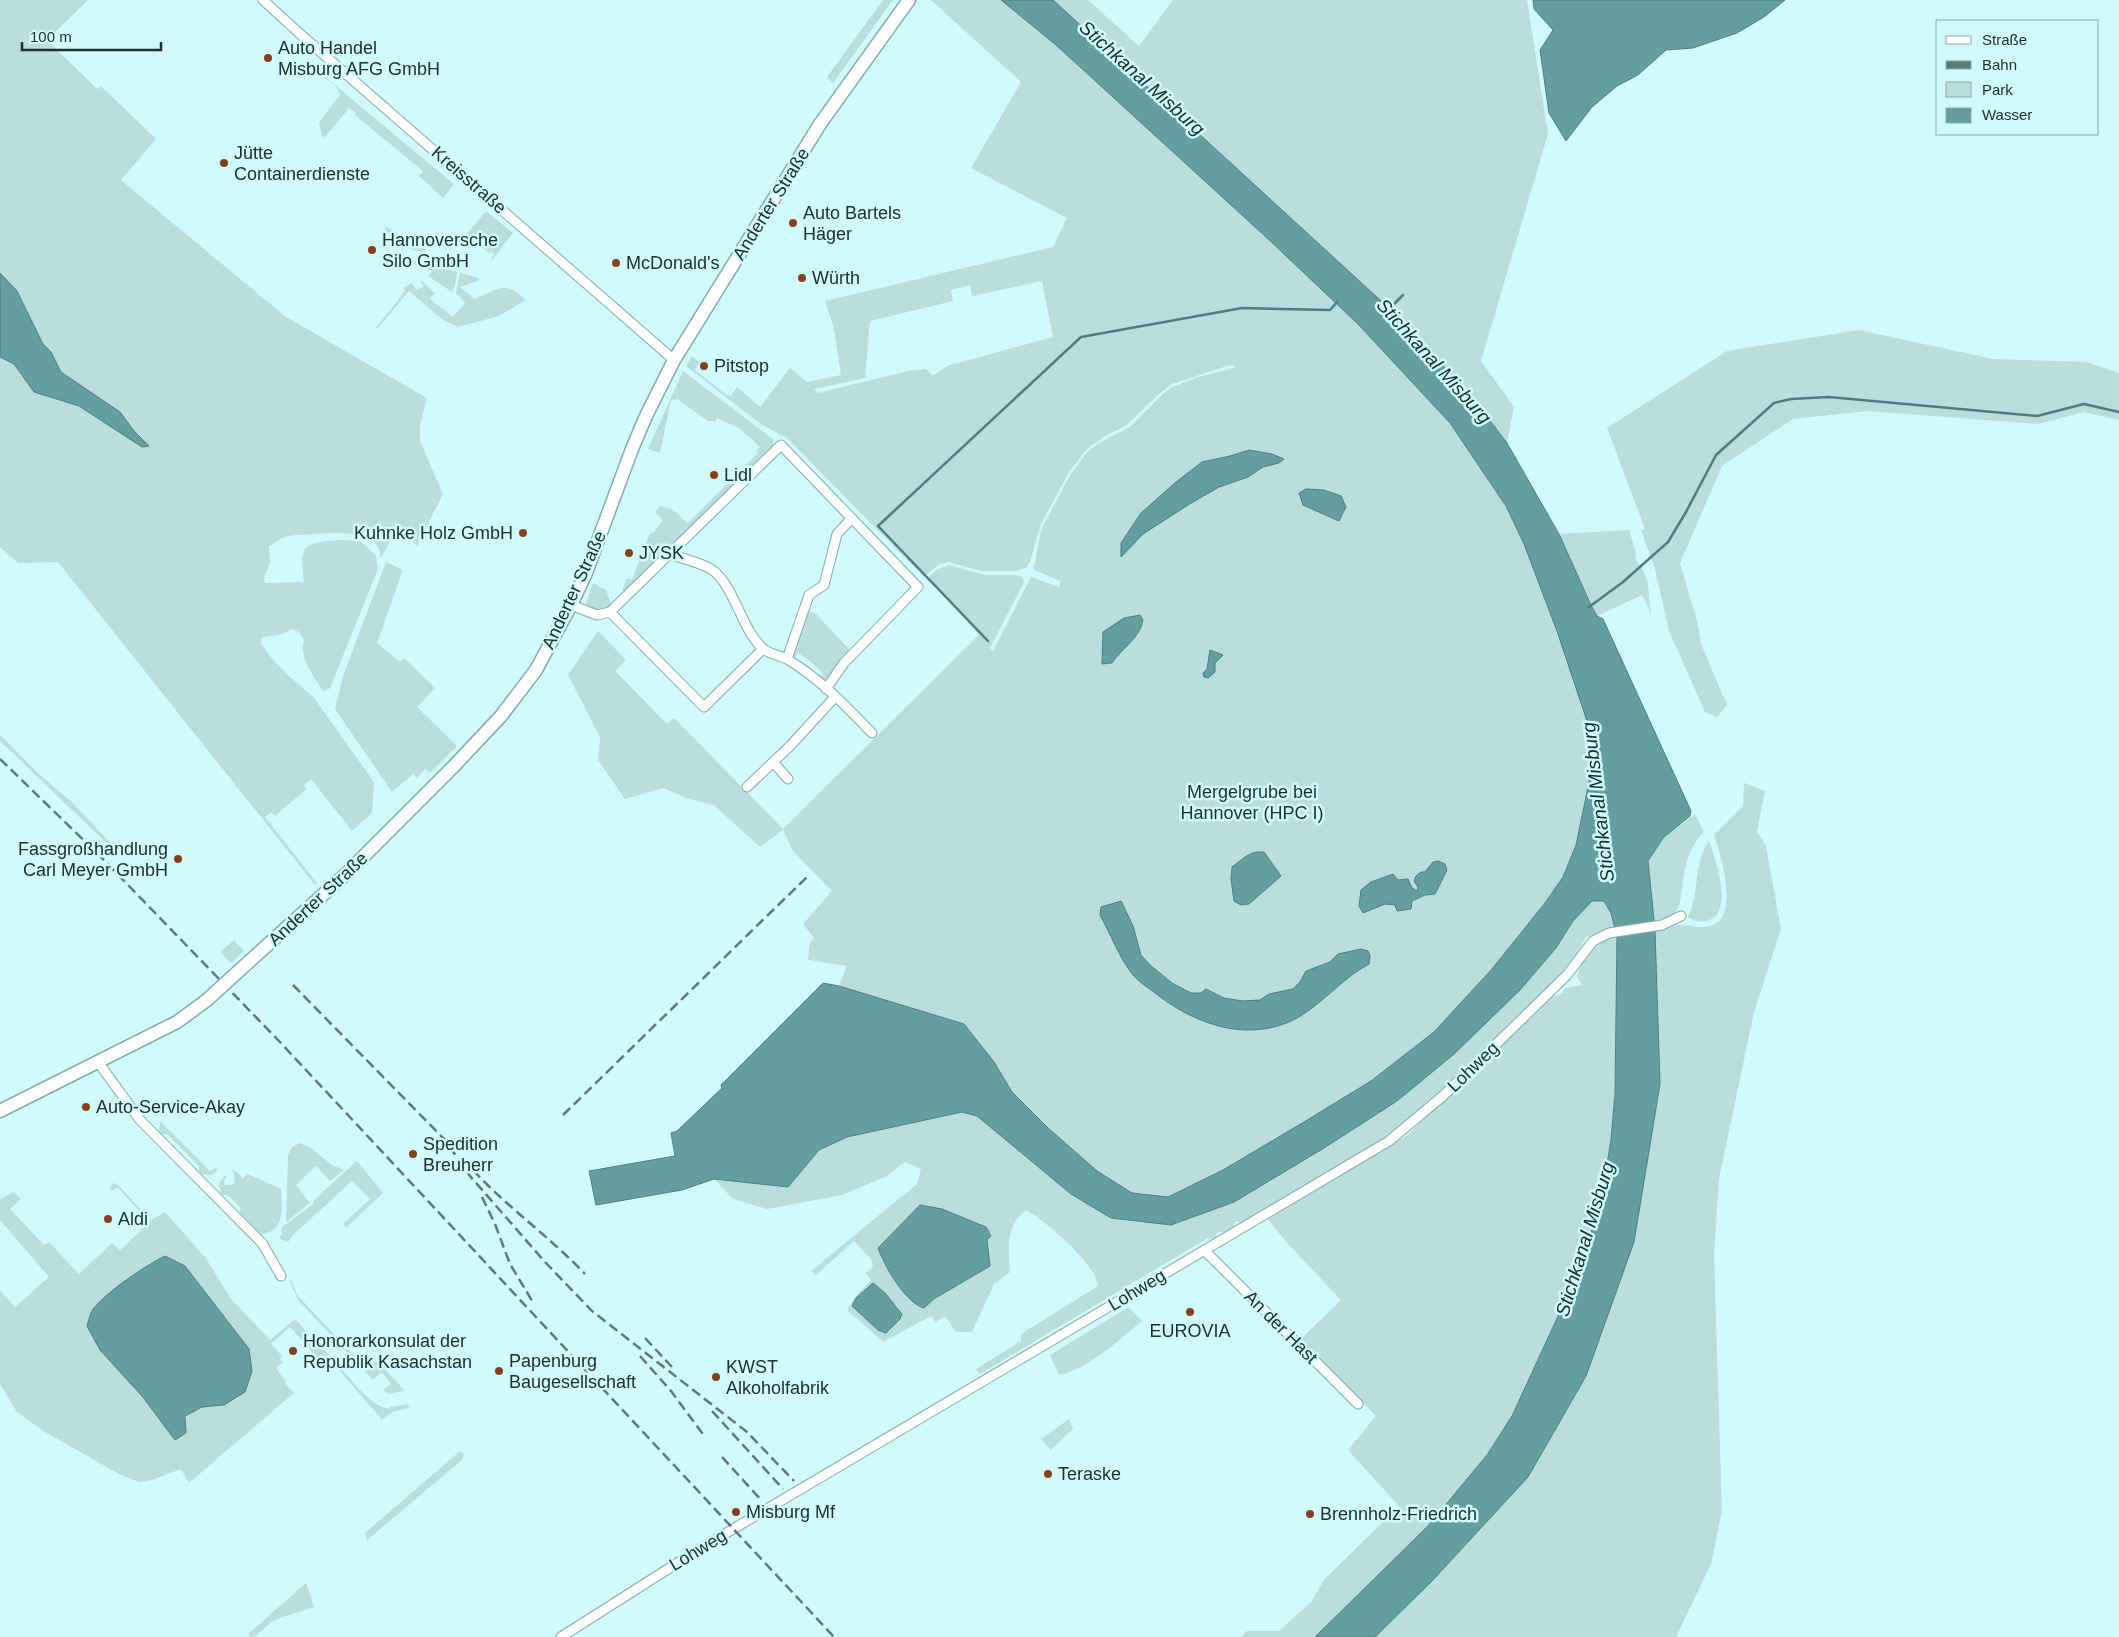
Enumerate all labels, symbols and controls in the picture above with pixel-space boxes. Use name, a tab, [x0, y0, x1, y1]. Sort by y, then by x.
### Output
water label: Stichkanal Misburg	[1075, 16, 1209, 140]
scale bar	[22, 20, 161, 52]
legend	[1936, 20, 2099, 135]
text: 100 m	[30, 28, 72, 45]
text: Straße	[1982, 31, 2027, 48]
place label: Auto Handel Misburg AFG GmbH	[278, 38, 440, 79]
marker: Auto Handel Misburg AFG GmbH	[262, 52, 274, 64]
text: Bahn	[1982, 56, 2017, 73]
text: Park	[1982, 81, 2013, 98]
text: Wasser	[1982, 106, 2032, 123]
street label: Kreisstraße	[428, 142, 510, 218]
place label: Jütte Containerdienste	[234, 143, 370, 184]
street label: Anderter Straße	[729, 144, 813, 264]
marker: Jütte Containerdienste	[218, 157, 230, 169]
place label: Auto Bartels Häger	[803, 203, 901, 244]
marker: Auto Bartels Häger	[787, 217, 799, 229]
place label: Hannoversche Silo GmbH	[382, 230, 498, 271]
marker: Hannoversche Silo GmbH	[366, 244, 378, 256]
place label: McDonald's	[626, 253, 719, 273]
marker: McDonald's	[610, 257, 622, 269]
place label: Würth	[812, 268, 860, 288]
marker: Würth	[796, 272, 808, 284]
water label: Stichkanal Misburg	[1372, 294, 1496, 428]
place label: Pitstop	[714, 356, 769, 376]
marker: Pitstop	[698, 360, 710, 372]
place label: Lidl	[724, 465, 752, 485]
marker: Lidl	[708, 469, 720, 481]
place label: Kuhnke Holz GmbH	[354, 523, 513, 543]
marker: Kuhnke Holz GmbH	[517, 527, 529, 539]
street label: Anderter Straße	[538, 528, 610, 652]
place label: JYSK	[639, 543, 684, 563]
marker: JYSK	[623, 547, 635, 559]
water label: Stichkanal Misburg	[1578, 721, 1618, 883]
park label: Mergelgrube bei Hannover (HPC I)	[1180, 782, 1324, 823]
place label: Fassgroßhandlung Carl Meyer GmbH	[18, 839, 168, 880]
street label: Anderter Straße	[264, 848, 372, 950]
marker: Fassgroßhandlung Carl Meyer GmbH	[172, 853, 184, 865]
street label: Lohweg	[1443, 1038, 1503, 1096]
place label: Auto-Service-Akay	[96, 1097, 245, 1117]
marker: Auto-Service-Akay	[80, 1101, 92, 1113]
place label: Spedition Breuherr	[423, 1134, 498, 1175]
marker: Spedition Breuherr	[407, 1148, 419, 1160]
water label: Stichkanal Misburg	[1551, 1159, 1619, 1319]
place label: Aldi	[118, 1209, 148, 1229]
marker: Aldi	[102, 1213, 114, 1225]
street label: Lohweg	[1105, 1265, 1169, 1315]
street label: An der Hast	[1240, 1286, 1322, 1368]
marker: EUROVIA	[1184, 1306, 1196, 1318]
place label: EUROVIA	[1149, 1321, 1231, 1341]
place label: Honorarkonsulat der Republik Kasachstan	[303, 1331, 472, 1372]
marker: Honorarkonsulat der Republik Kasachstan	[287, 1345, 299, 1357]
place label: Papenburg Baugesellschaft	[509, 1351, 636, 1392]
place label: KWST Alkoholfabrik	[726, 1357, 830, 1398]
marker: Papenburg Baugesellschaft	[493, 1365, 505, 1377]
marker: KWST Alkoholfabrik	[710, 1371, 722, 1383]
place label: Teraske	[1058, 1464, 1121, 1484]
marker: Teraske	[1042, 1468, 1054, 1480]
place label: Misburg Mf	[746, 1502, 836, 1522]
place label: Brennholz-Friedrich	[1320, 1504, 1477, 1524]
marker: Misburg Mf	[730, 1506, 742, 1518]
marker: Brennholz-Friedrich	[1304, 1508, 1316, 1520]
street label: Lohweg	[666, 1525, 730, 1575]

